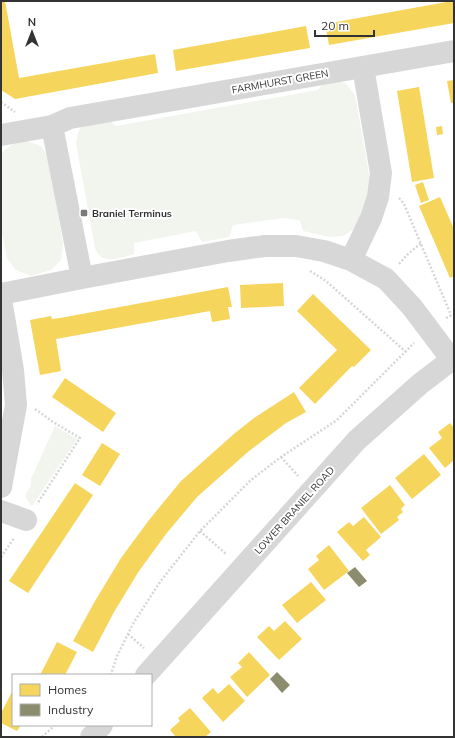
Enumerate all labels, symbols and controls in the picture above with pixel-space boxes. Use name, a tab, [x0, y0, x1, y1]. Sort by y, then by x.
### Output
north arrow	[12, 12, 52, 52]
scale bar	[315, 12, 374, 38]
text: N	[28, 15, 36, 29]
text: 20 m	[321, 18, 349, 33]
street label: FARMHURST GREEN	[231, 67, 329, 96]
place label: Braniel Terminus	[92, 207, 172, 220]
marker: Braniel Terminus	[79, 208, 89, 218]
street label: LOWER BRANIEL ROAD	[252, 464, 337, 557]
legend	[12, 674, 152, 726]
text: Homes	[48, 682, 87, 697]
text: Industry	[48, 702, 94, 717]

